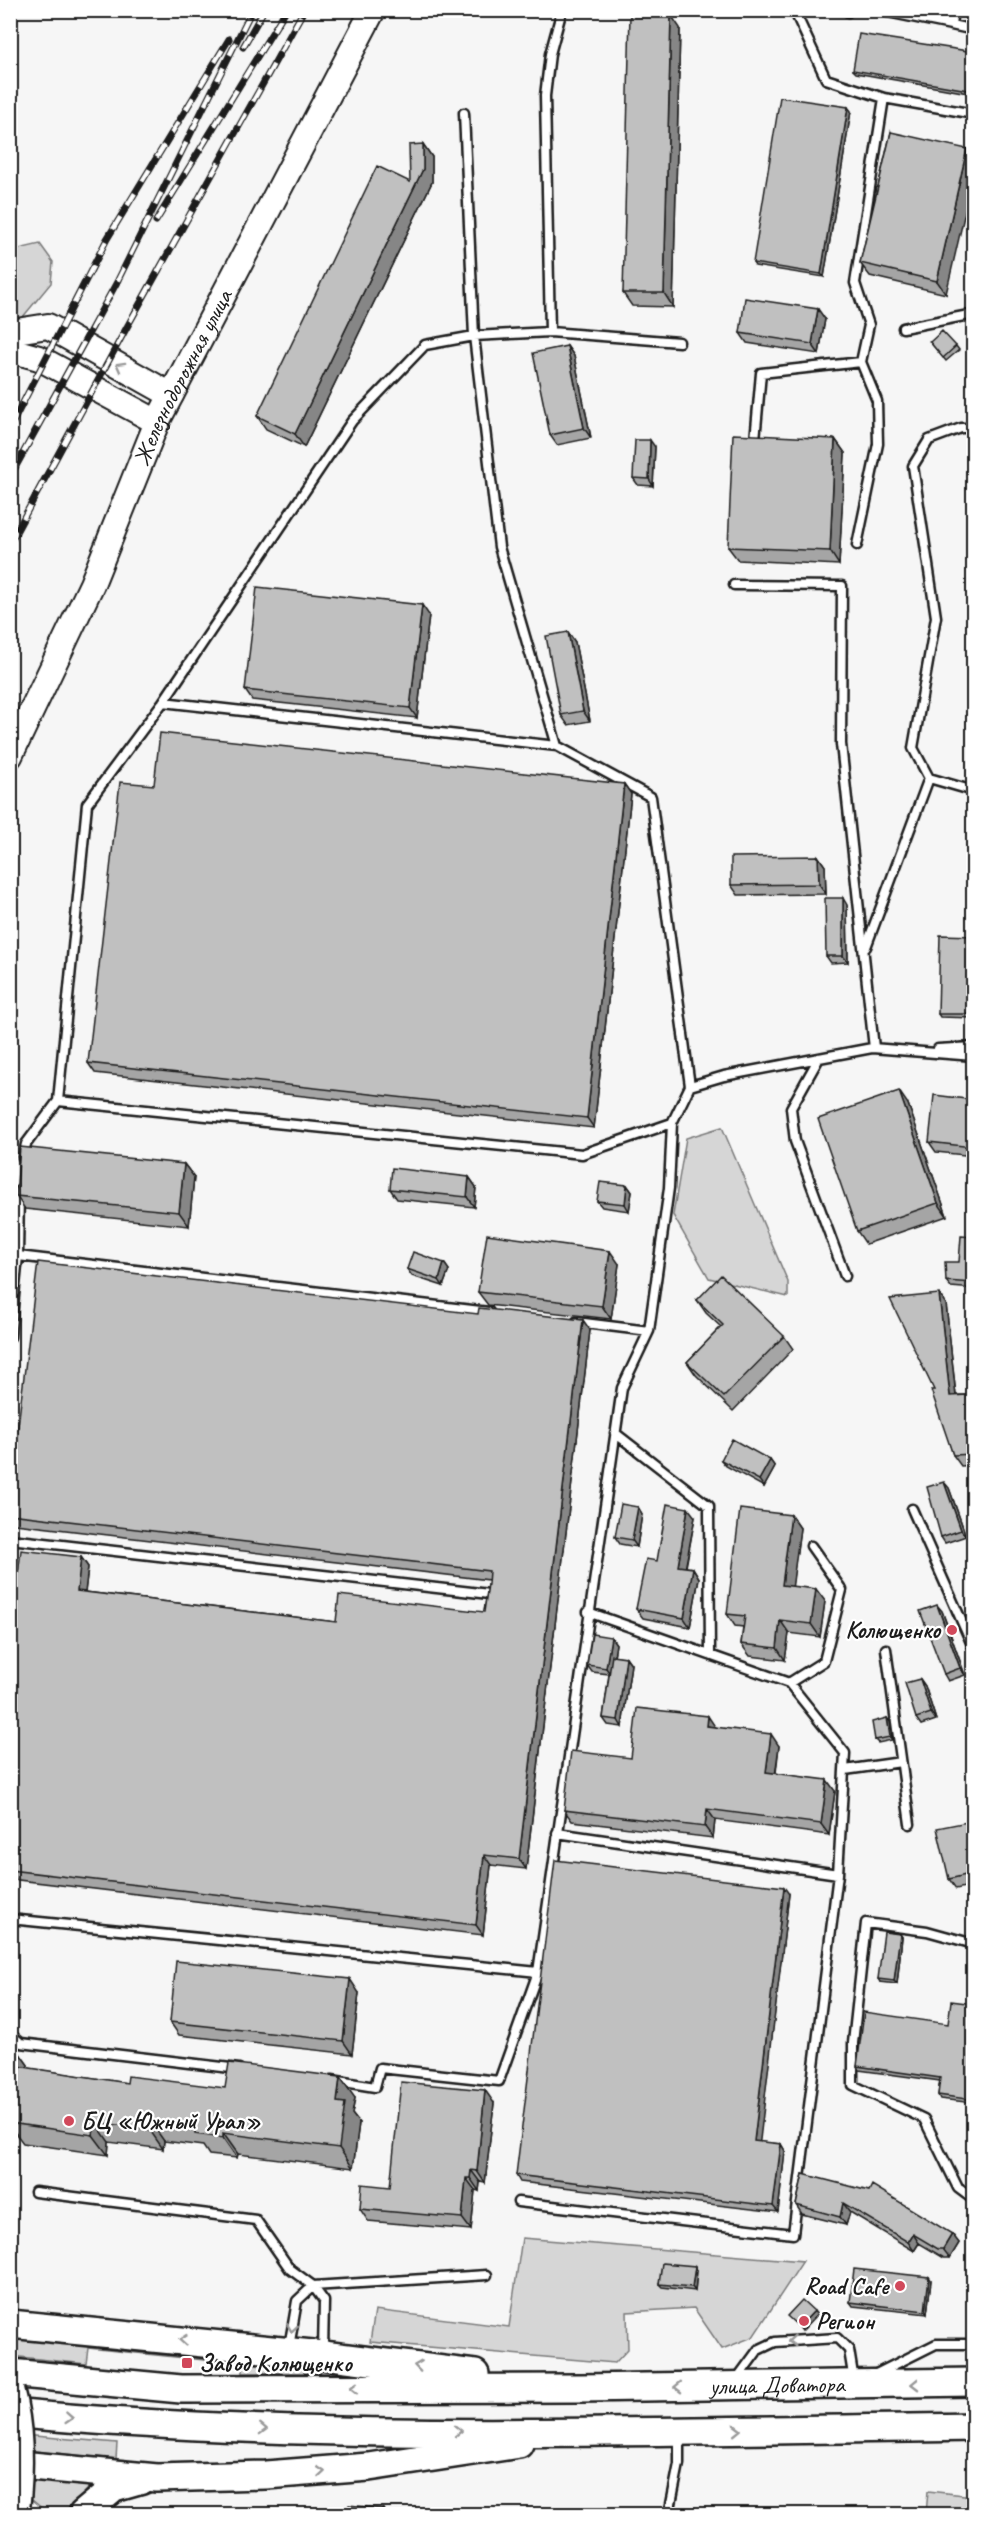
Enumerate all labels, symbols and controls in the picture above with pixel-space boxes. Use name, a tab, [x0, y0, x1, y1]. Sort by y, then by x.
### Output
street label: Железнодорожная улица	[126, 283, 239, 470]
one-way arrow	[116, 362, 126, 373]
place label: Колющенко	[845, 1615, 942, 1645]
marker: Колющенко	[945, 1623, 959, 1637]
place label: БЦ «Южный Урал»	[81, 2106, 261, 2136]
marker: БЦ «Южный Урал»	[62, 2114, 76, 2128]
place label: Road Cafe	[804, 2271, 890, 2301]
marker: Road Cafe	[893, 2279, 907, 2293]
place label: Регион	[816, 2306, 876, 2336]
marker: Регион	[797, 2314, 811, 2328]
one-way arrow	[287, 2323, 299, 2333]
one-way arrow	[178, 2334, 187, 2347]
one-way arrow	[787, 2334, 796, 2347]
place label: Завод Колющенко	[199, 2348, 354, 2378]
marker: Завод Колющенко	[180, 2356, 194, 2370]
one-way arrow	[414, 2361, 423, 2373]
street label: улица Доватора	[708, 2369, 846, 2401]
one-way arrow	[911, 2377, 920, 2390]
one-way arrow	[674, 2381, 683, 2393]
one-way arrow	[350, 2382, 359, 2394]
one-way arrow	[64, 2412, 73, 2425]
one-way arrow	[259, 2423, 268, 2435]
one-way arrow	[732, 2424, 741, 2436]
one-way arrow	[454, 2425, 463, 2437]
one-way arrow	[316, 2466, 325, 2479]

